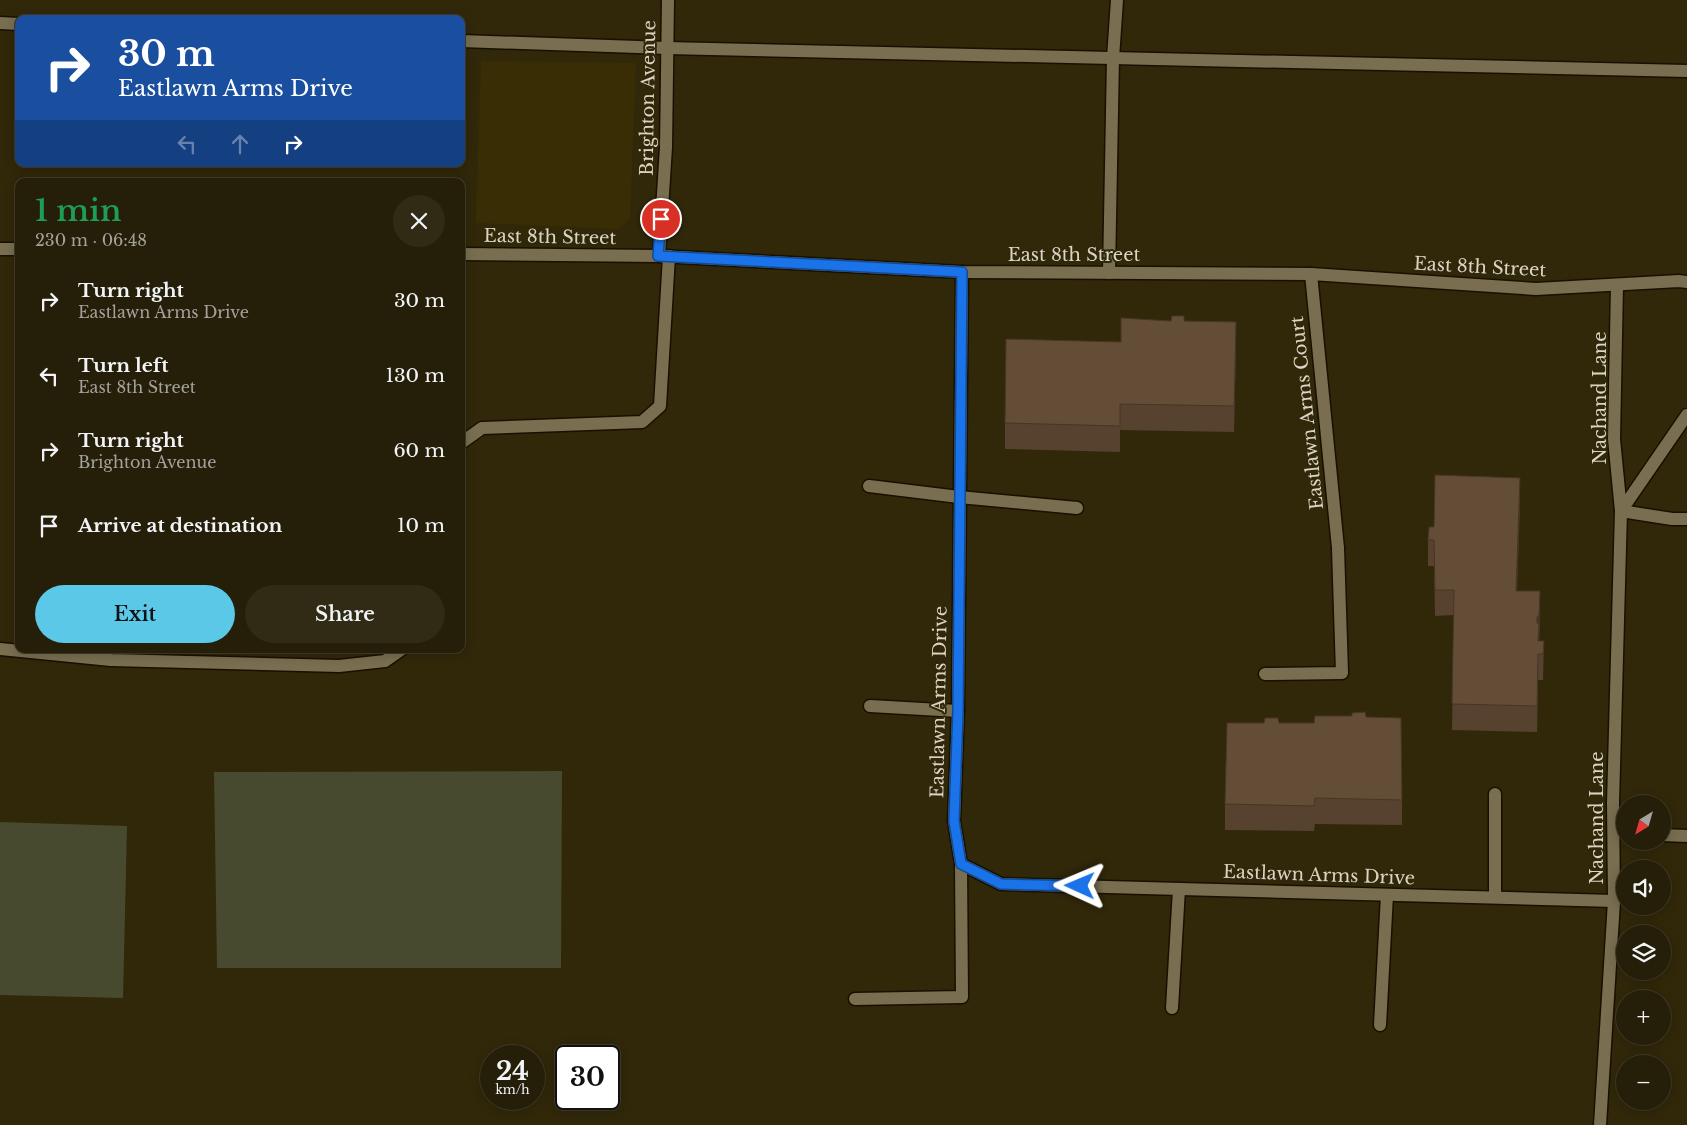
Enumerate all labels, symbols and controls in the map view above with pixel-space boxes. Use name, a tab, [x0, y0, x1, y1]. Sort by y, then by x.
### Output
street label: Brighton Avenue	[636, 20, 660, 176]
text: 30 m	[118, 32, 215, 75]
icon: right	[35, 35, 100, 100]
text: Eastlawn Arms Drive	[118, 75, 353, 102]
icon: left	[173, 130, 201, 158]
icon: ahead	[226, 130, 254, 158]
icon: right	[279, 130, 307, 158]
text: 1 min	[35, 192, 121, 229]
button: close	[393, 195, 445, 247]
pin	[640, 198, 682, 240]
icon: arrive	[647, 205, 675, 233]
street label: East 8th Street	[484, 225, 617, 249]
text: 230 m · 06:48	[35, 230, 147, 250]
street label: East 8th Street	[1008, 244, 1140, 266]
street label: East 8th Street	[1413, 253, 1547, 281]
text: Turn right	[78, 279, 184, 302]
icon: right	[35, 287, 63, 315]
text: 30 m	[394, 289, 445, 312]
text: Eastlawn Arms Drive	[78, 302, 249, 322]
street label: Eastlawn Arms Court	[1286, 315, 1328, 511]
street label: Nachand Lane	[1589, 331, 1611, 465]
text: Turn left	[78, 354, 169, 377]
icon: left	[35, 362, 63, 390]
text: 130 m	[385, 364, 445, 387]
text: East 8th Street	[78, 377, 196, 397]
text: Turn right	[78, 429, 184, 452]
icon: right	[35, 437, 63, 465]
text: 60 m	[393, 439, 445, 462]
text: Brighton Avenue	[78, 452, 216, 472]
icon: arrive	[35, 512, 63, 540]
text: Arrive at destination	[78, 514, 282, 537]
text: 10 m	[397, 514, 445, 537]
button: Exit	[35, 585, 235, 643]
button: Share	[245, 585, 445, 643]
street label: Eastlawn Arms Drive	[926, 606, 952, 798]
street label: Nachand Lane	[1586, 751, 1608, 885]
north arrow	[1616, 795, 1671, 850]
map controls	[1616, 795, 1671, 1110]
position arrow	[1053, 859, 1105, 911]
button: sound	[1616, 860, 1671, 915]
street label: Eastlawn Arms Drive	[1223, 861, 1415, 889]
button: layers	[1616, 925, 1671, 980]
button: +	[1616, 990, 1671, 1045]
speed limit sign: 30	[555, 1045, 620, 1110]
button: −	[1616, 1055, 1671, 1110]
text: 24	[496, 1056, 529, 1087]
text: km/h	[495, 1082, 530, 1097]

